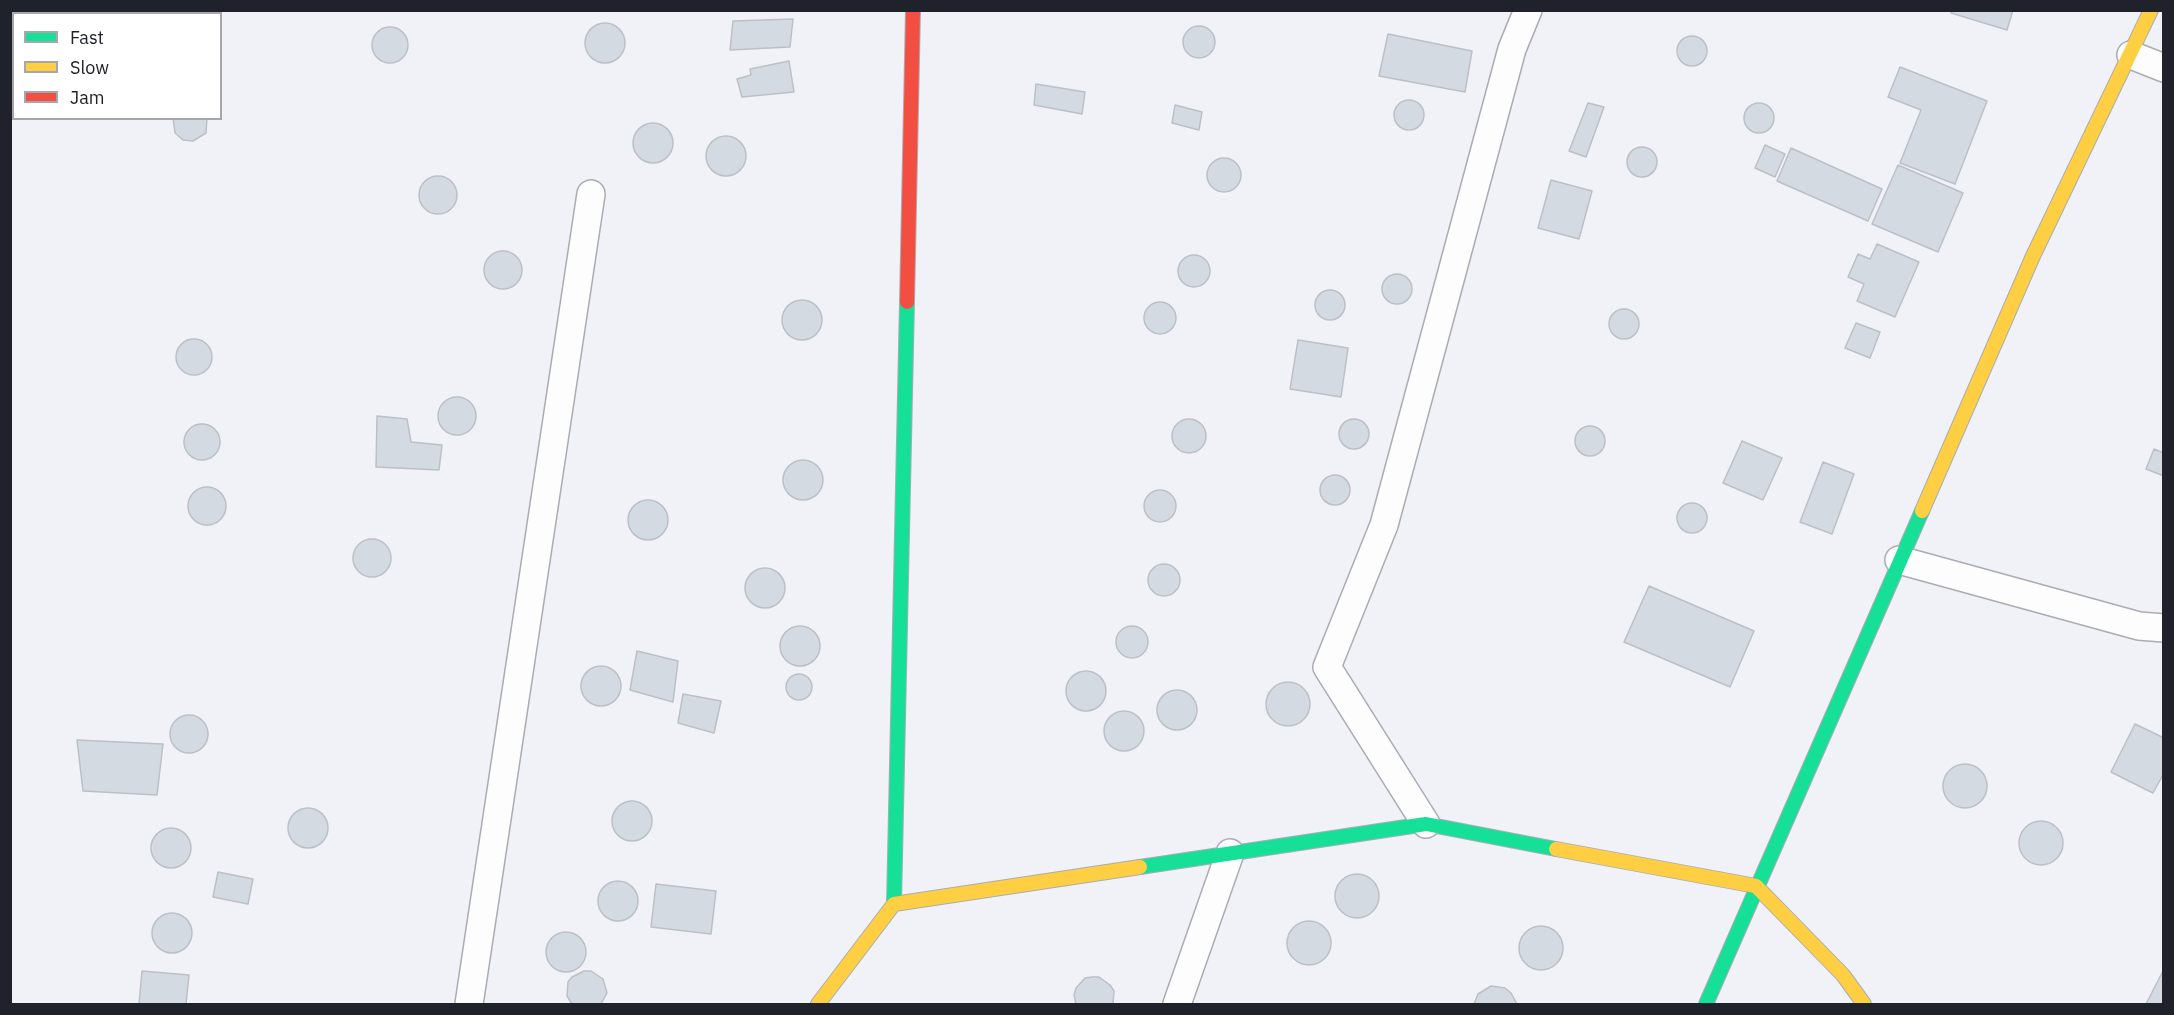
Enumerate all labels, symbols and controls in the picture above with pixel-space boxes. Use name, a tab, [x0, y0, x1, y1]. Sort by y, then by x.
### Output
legend	[12, 12, 222, 120]
text: Fast	[70, 26, 104, 49]
text: Slow	[70, 56, 109, 79]
text: Jam	[70, 86, 105, 109]

